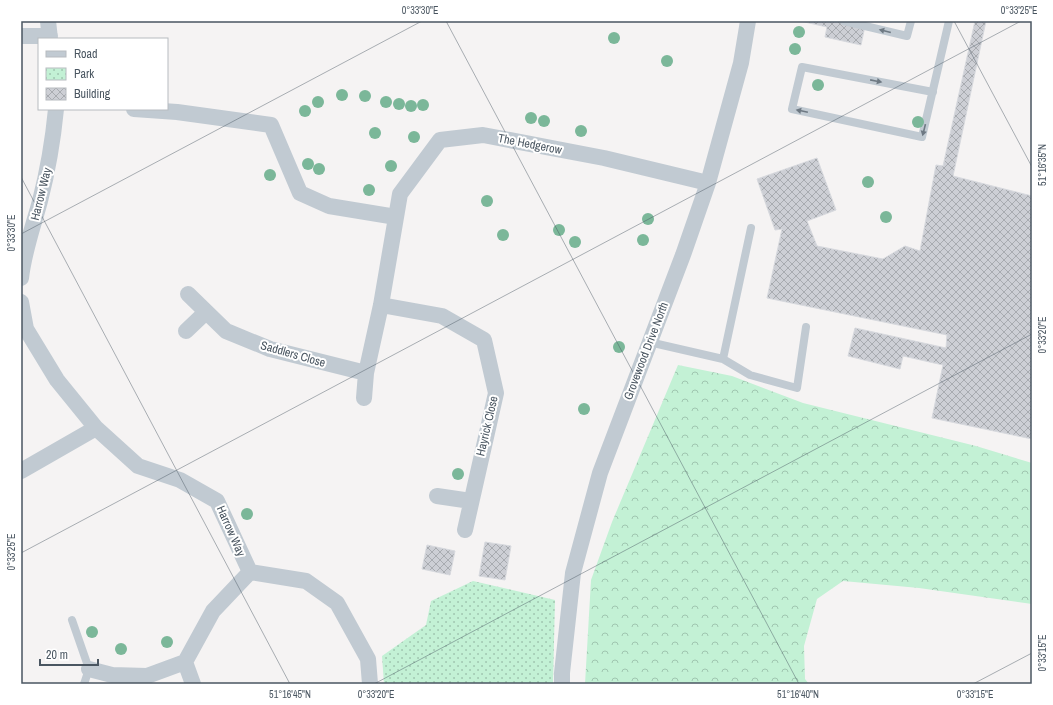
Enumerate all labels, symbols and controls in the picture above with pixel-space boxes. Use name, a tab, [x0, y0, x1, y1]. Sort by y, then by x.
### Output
text: 0°33'30"E	[402, 4, 438, 17]
text: 0°33'25"E	[1001, 4, 1037, 17]
one-way arrow	[879, 28, 891, 34]
legend	[38, 38, 168, 110]
text: Road	[74, 46, 98, 62]
text: Park	[74, 66, 94, 82]
one-way arrow	[870, 78, 883, 84]
text: Building	[74, 86, 111, 102]
one-way arrow	[796, 108, 809, 114]
one-way arrow	[920, 124, 926, 136]
street label: The Hedgerow	[497, 130, 564, 158]
text: 51°16'35"N	[1036, 144, 1049, 186]
street label: Harrow Way	[27, 166, 55, 222]
text: 0°33'30"E	[5, 215, 18, 251]
street label: Grovewood Drive North	[620, 300, 672, 402]
text: 0°33'20"E	[1036, 317, 1049, 353]
street label: Saddlers Close	[259, 337, 327, 371]
street label: Hayrick Close	[472, 394, 502, 458]
street label: Harrow Way	[213, 503, 249, 559]
text: 0°33'25"E	[5, 534, 18, 570]
text: 0°33'15"E	[1036, 635, 1049, 671]
scale bar	[40, 641, 98, 667]
text: 20 m	[46, 647, 68, 663]
text: 51°16'45"N	[269, 688, 311, 701]
text: 0°33'20"E	[358, 688, 394, 701]
text: 51°16'40"N	[777, 688, 819, 701]
text: 0°33'15"E	[957, 688, 993, 701]

